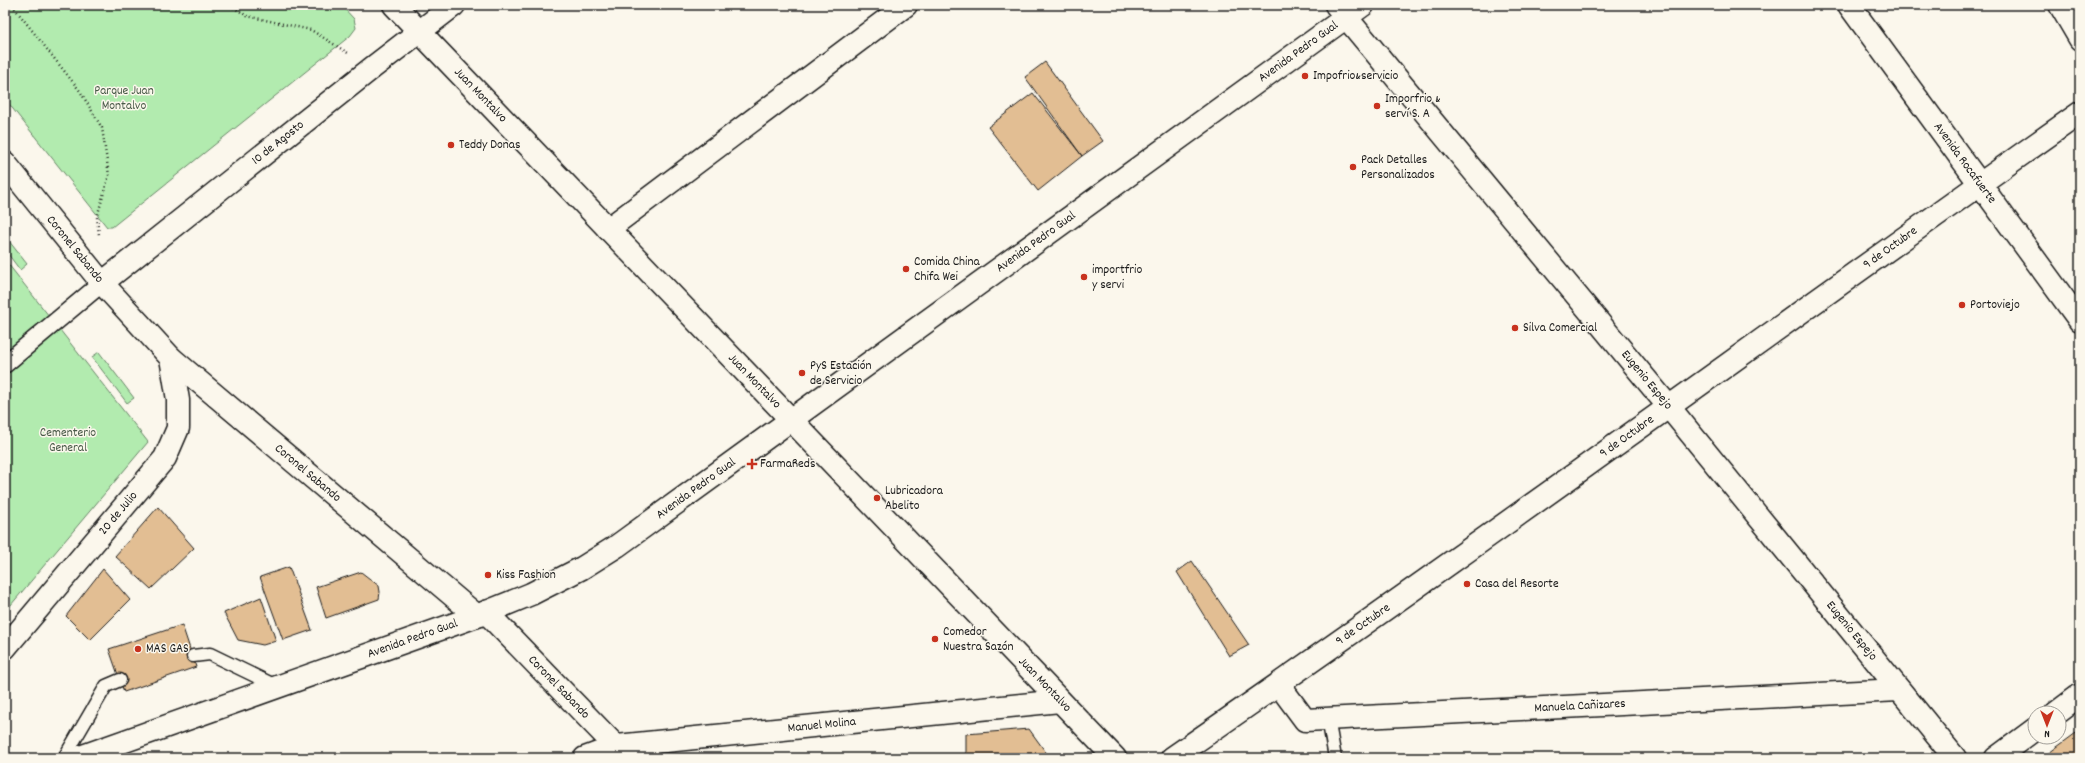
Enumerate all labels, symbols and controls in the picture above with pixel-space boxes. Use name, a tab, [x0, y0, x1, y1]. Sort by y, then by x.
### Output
street label: Avenida Pedro Gual	[1254, 16, 1342, 87]
street label: Juan Montalvo	[449, 63, 512, 127]
place label: Impofrio&servicio	[1313, 67, 1398, 86]
marker: Impofrio&servicio	[1300, 71, 1310, 81]
park label: Parque Juan Montalvo	[94, 82, 154, 116]
place label: Imporfrio & serví S. A	[1385, 90, 1441, 124]
marker: Imporfrio & serví S. A	[1372, 101, 1382, 111]
street label: 10 de Agosto	[248, 116, 309, 170]
street label: Avenida Rocafuerte	[1928, 119, 2001, 208]
place label: Teddy Donas	[459, 136, 520, 155]
marker: Teddy Donas	[446, 140, 456, 150]
place label: Pack Detalles Personalizados	[1361, 151, 1435, 185]
marker: Pack Detalles Personalizados	[1348, 162, 1358, 172]
street label: Avenida Pedro Gual	[992, 207, 1080, 278]
street label: Coronel Sabando	[42, 211, 108, 287]
street label: 9 de Octubre	[1859, 222, 1922, 274]
place label: Comida China Chifa Wei	[914, 253, 980, 287]
place label: importfrio y servi	[1092, 261, 1142, 295]
marker: Comida China Chifa Wei	[901, 264, 911, 274]
marker: importfrio y servi	[1079, 272, 1089, 282]
place label: Portoviejo	[1970, 296, 2020, 315]
marker: Portoviejo	[1957, 300, 1967, 310]
place label: Silva Comercial	[1523, 319, 1597, 338]
marker: Silva Comercial	[1510, 323, 1520, 333]
street label: Eugenio Espejo	[1616, 346, 1677, 414]
street label: Juan Montalvo	[723, 349, 786, 413]
place label: PyS Estación de Servicio	[810, 357, 872, 391]
marker: PyS Estación de Servicio	[797, 368, 807, 378]
street label: 9 de Octubre	[1596, 410, 1658, 463]
park label: Cementerio General	[40, 424, 96, 458]
street label: Coronel Sabando	[270, 439, 345, 507]
street label: Avenida Pedro Gual	[652, 453, 740, 524]
place label: FarmaReds	[760, 455, 815, 474]
marker: FarmaReds	[747, 459, 757, 469]
place label: Lubricadora Abelito	[885, 482, 944, 516]
street label: 20 de Julio	[94, 487, 143, 539]
marker: Lubricadora Abelito	[872, 493, 882, 503]
place label: Kiss Fashion	[496, 566, 556, 585]
marker: Kiss Fashion	[483, 570, 493, 580]
place label: Casa del Resorte	[1475, 575, 1559, 594]
marker: Casa del Resorte	[1462, 579, 1472, 589]
street label: Eugenio Espejo	[1821, 597, 1882, 665]
street label: 9 de Octubre	[1332, 599, 1395, 651]
street label: Avenida Pedro Gual	[365, 614, 460, 664]
place label: Comedor Nuestra Sazón	[943, 623, 1013, 657]
marker: Comedor Nuestra Sazón	[930, 634, 940, 644]
place label: MAS GAS	[146, 640, 189, 659]
marker: MAS GAS	[133, 644, 143, 654]
street label: Coronel Sabando	[523, 651, 594, 724]
street label: Juan Montalvo	[1014, 653, 1076, 717]
street label: Manuela Cañizares	[1534, 694, 1626, 718]
north arrow	[2027, 705, 2067, 745]
street label: Manuel Molina	[787, 712, 858, 738]
text: N	[2044, 725, 2050, 741]

